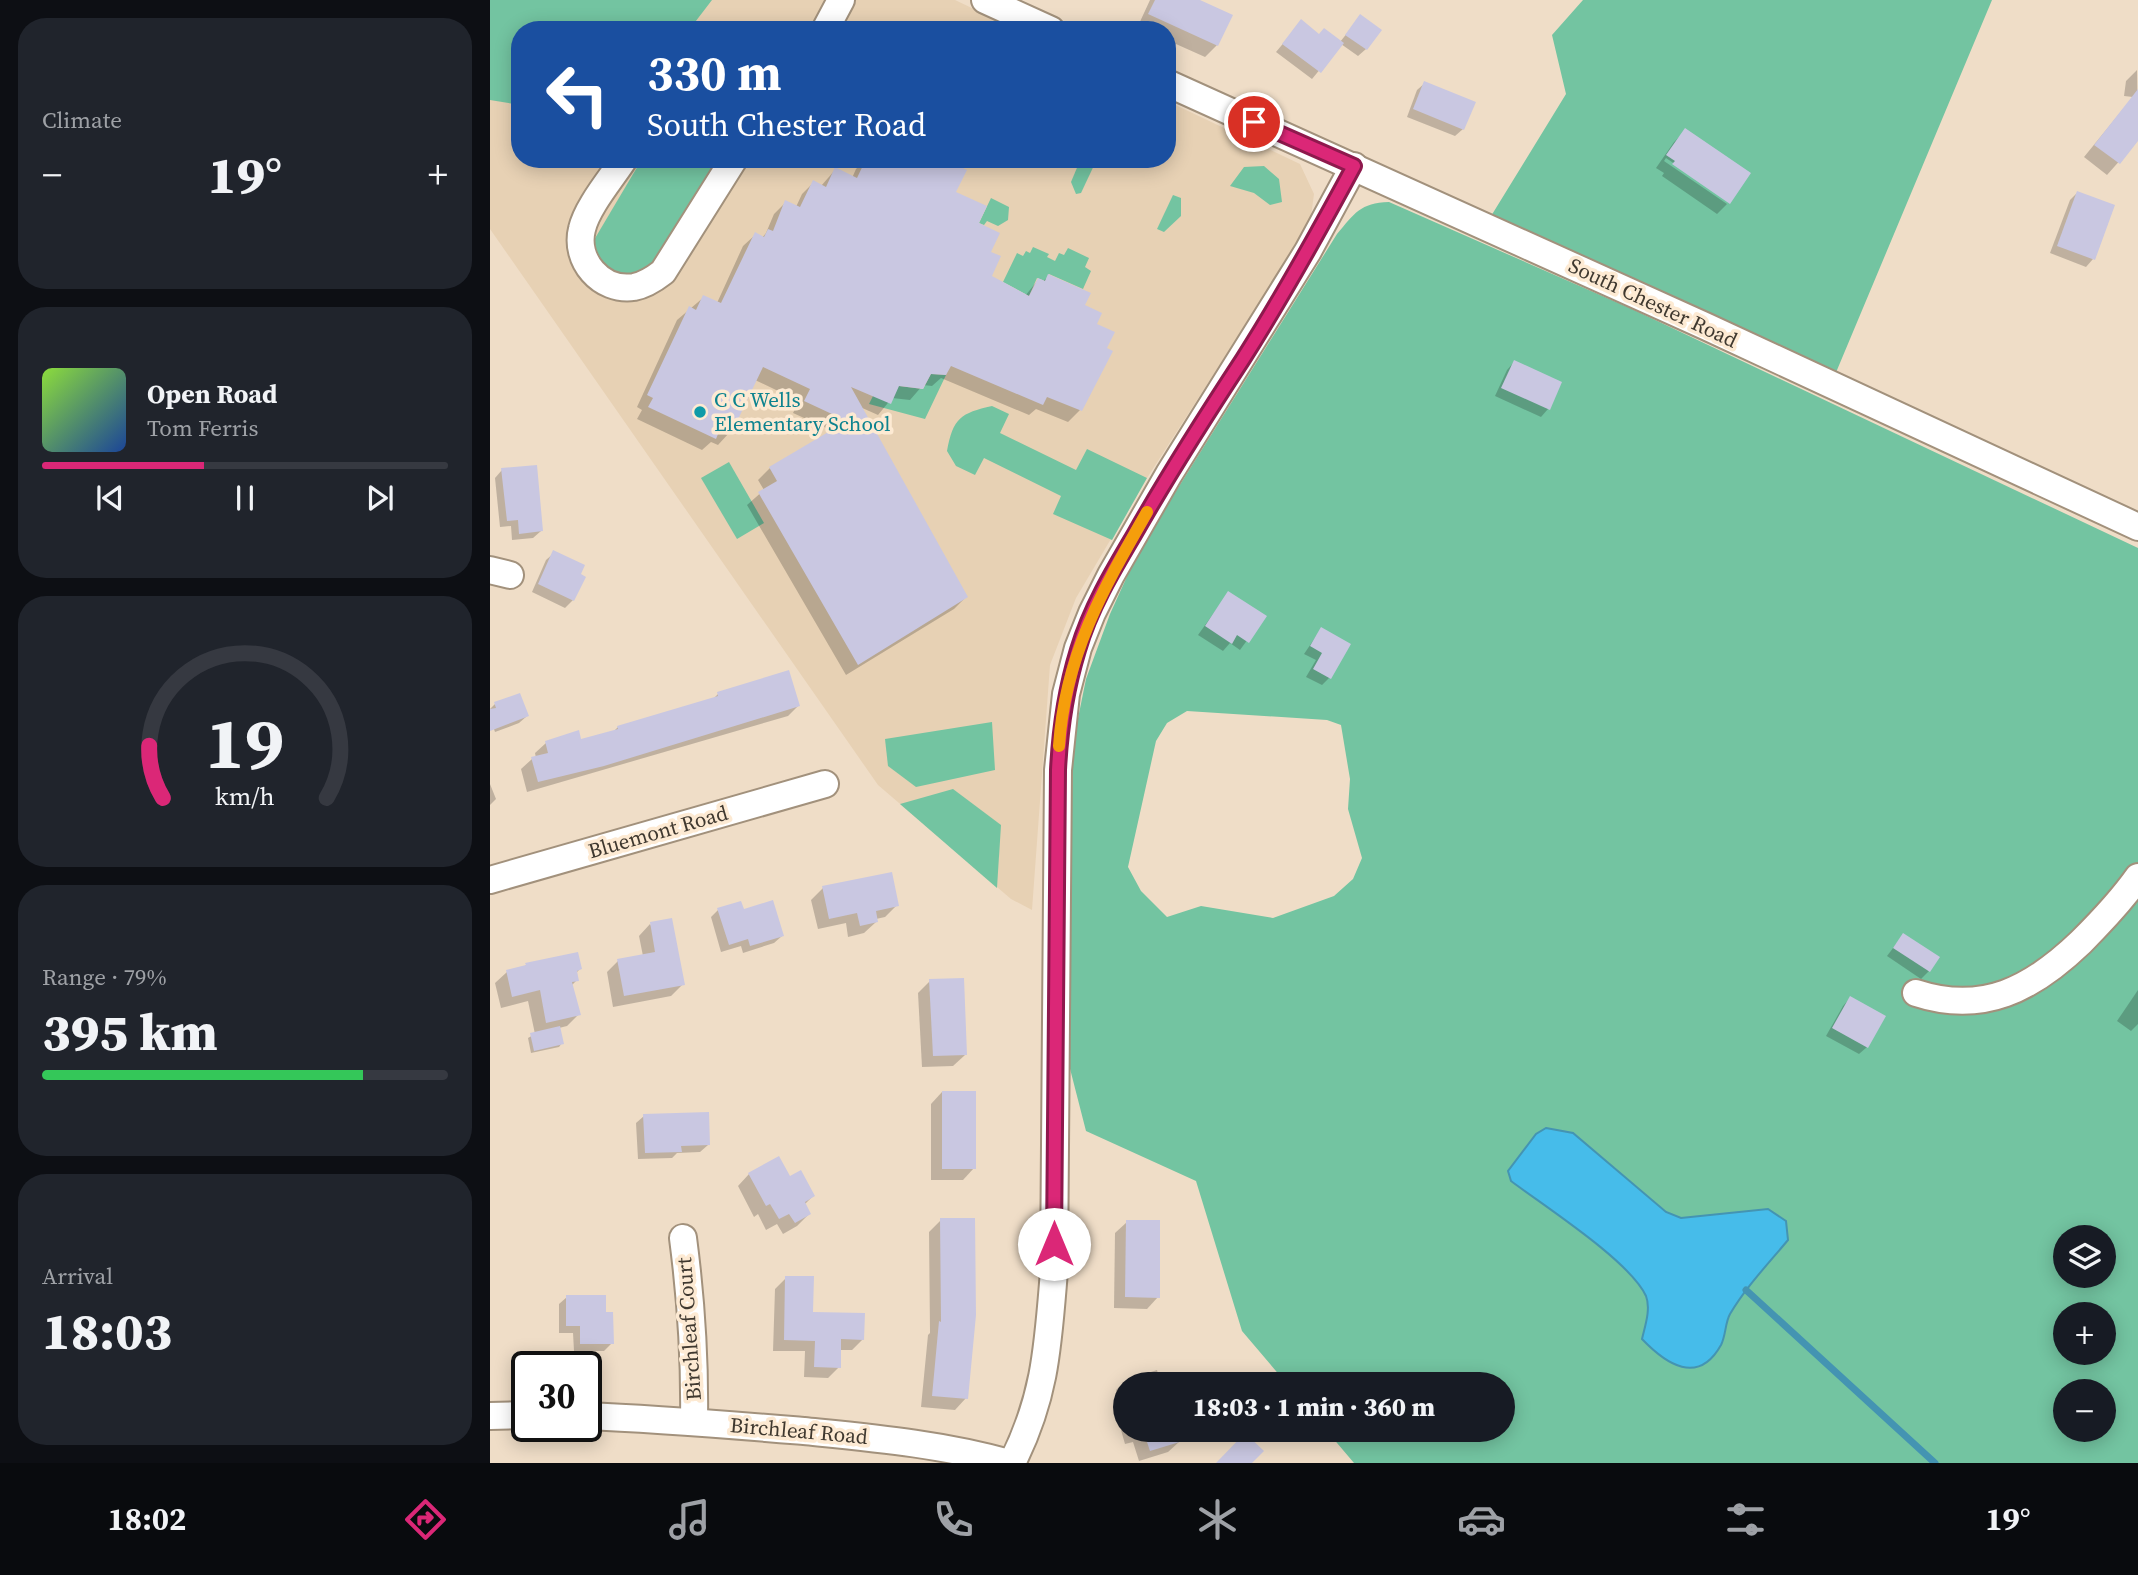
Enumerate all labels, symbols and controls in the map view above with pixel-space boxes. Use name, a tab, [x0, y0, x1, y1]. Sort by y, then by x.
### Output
text: 330 m	[647, 39, 782, 106]
icon: left	[532, 49, 623, 140]
pin	[1224, 92, 1284, 152]
text: South Chester Road	[647, 103, 926, 147]
icon: arrive	[1235, 103, 1273, 141]
text: Climate	[42, 104, 122, 136]
text: 19°	[208, 139, 282, 210]
text: −	[42, 149, 62, 201]
text: +	[428, 149, 448, 201]
street label: South Chester Road	[1564, 251, 1742, 354]
text: Open Road	[147, 376, 278, 412]
place label: C C Wells Elementary School	[714, 385, 891, 438]
marker: C C Wells Elementary School	[692, 404, 708, 420]
text: Tom Ferris	[147, 412, 258, 444]
icon: previous	[91, 479, 129, 517]
icon: pause	[226, 479, 264, 517]
icon: next	[361, 479, 399, 517]
text: 19	[206, 693, 284, 792]
text: km/h	[215, 778, 275, 812]
street label: Bluemont Road	[585, 798, 731, 865]
text: Range · 79%	[42, 961, 167, 993]
text: 395 km	[42, 996, 218, 1067]
position arrow	[1017, 1207, 1091, 1281]
map controls	[2053, 1225, 2116, 1442]
button: layers	[2053, 1225, 2116, 1288]
street label: Birchleaf Court	[669, 1256, 708, 1402]
text: Arrival	[42, 1260, 113, 1292]
text: 18:03	[42, 1295, 172, 1366]
button: +	[2053, 1302, 2116, 1365]
speed limit sign: 30	[511, 1351, 602, 1442]
button: −	[2053, 1379, 2116, 1442]
text: 18:03 · 1 min · 360 m	[1193, 1389, 1435, 1425]
street label: Birchleaf Road	[729, 1410, 869, 1451]
icon: directions	[401, 1495, 450, 1544]
icon: music	[665, 1495, 714, 1544]
icon: phone	[929, 1495, 978, 1544]
icon: climate	[1193, 1495, 1242, 1544]
icon: car	[1457, 1495, 1506, 1544]
icon: filters	[1721, 1495, 1770, 1544]
text: 18:02	[107, 1497, 186, 1541]
text: 19°	[1985, 1497, 2030, 1541]

